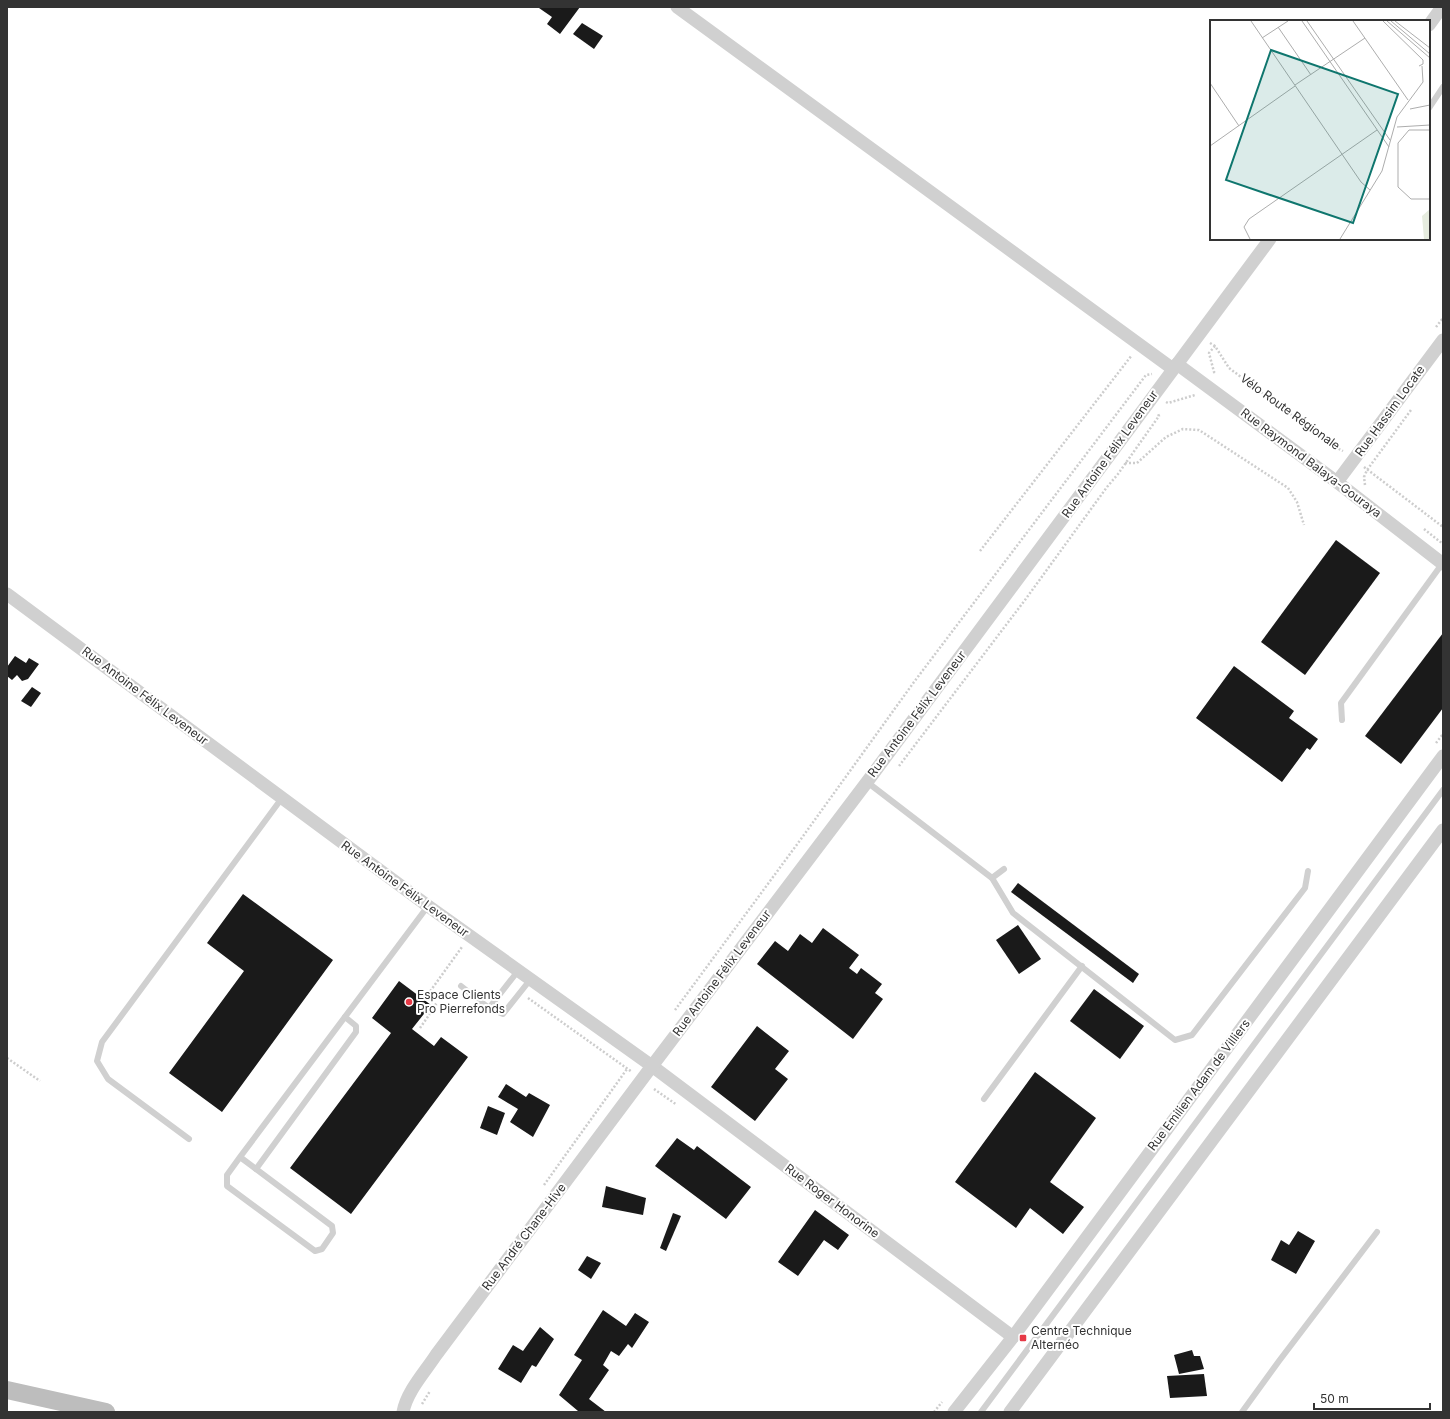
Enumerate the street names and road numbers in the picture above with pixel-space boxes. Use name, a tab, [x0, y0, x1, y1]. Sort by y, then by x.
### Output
street label: Rue Hassim Locate	[1352, 362, 1428, 459]
street label: Vélo Route Régionale	[1237, 370, 1343, 453]
street label: Rue Antoine Félix Leveneur	[1058, 387, 1161, 520]
street label: Rue Raymond Balaya-Gouraya	[1238, 405, 1385, 520]
street label: Rue Antoine Félix Leveneur	[79, 643, 212, 748]
street label: Rue Antoine Félix Leveneur	[864, 647, 969, 780]
street label: Rue Antoine Félix Leveneur	[339, 837, 472, 940]
street label: Rue Antoine Félix Leveneur	[669, 906, 774, 1039]
street label: Rue Emilien Adam de Villiers	[1144, 1016, 1253, 1153]
street label: Rue Roger Honorine	[782, 1160, 882, 1241]
street label: Rue André Chane-Hive	[478, 1180, 569, 1293]

